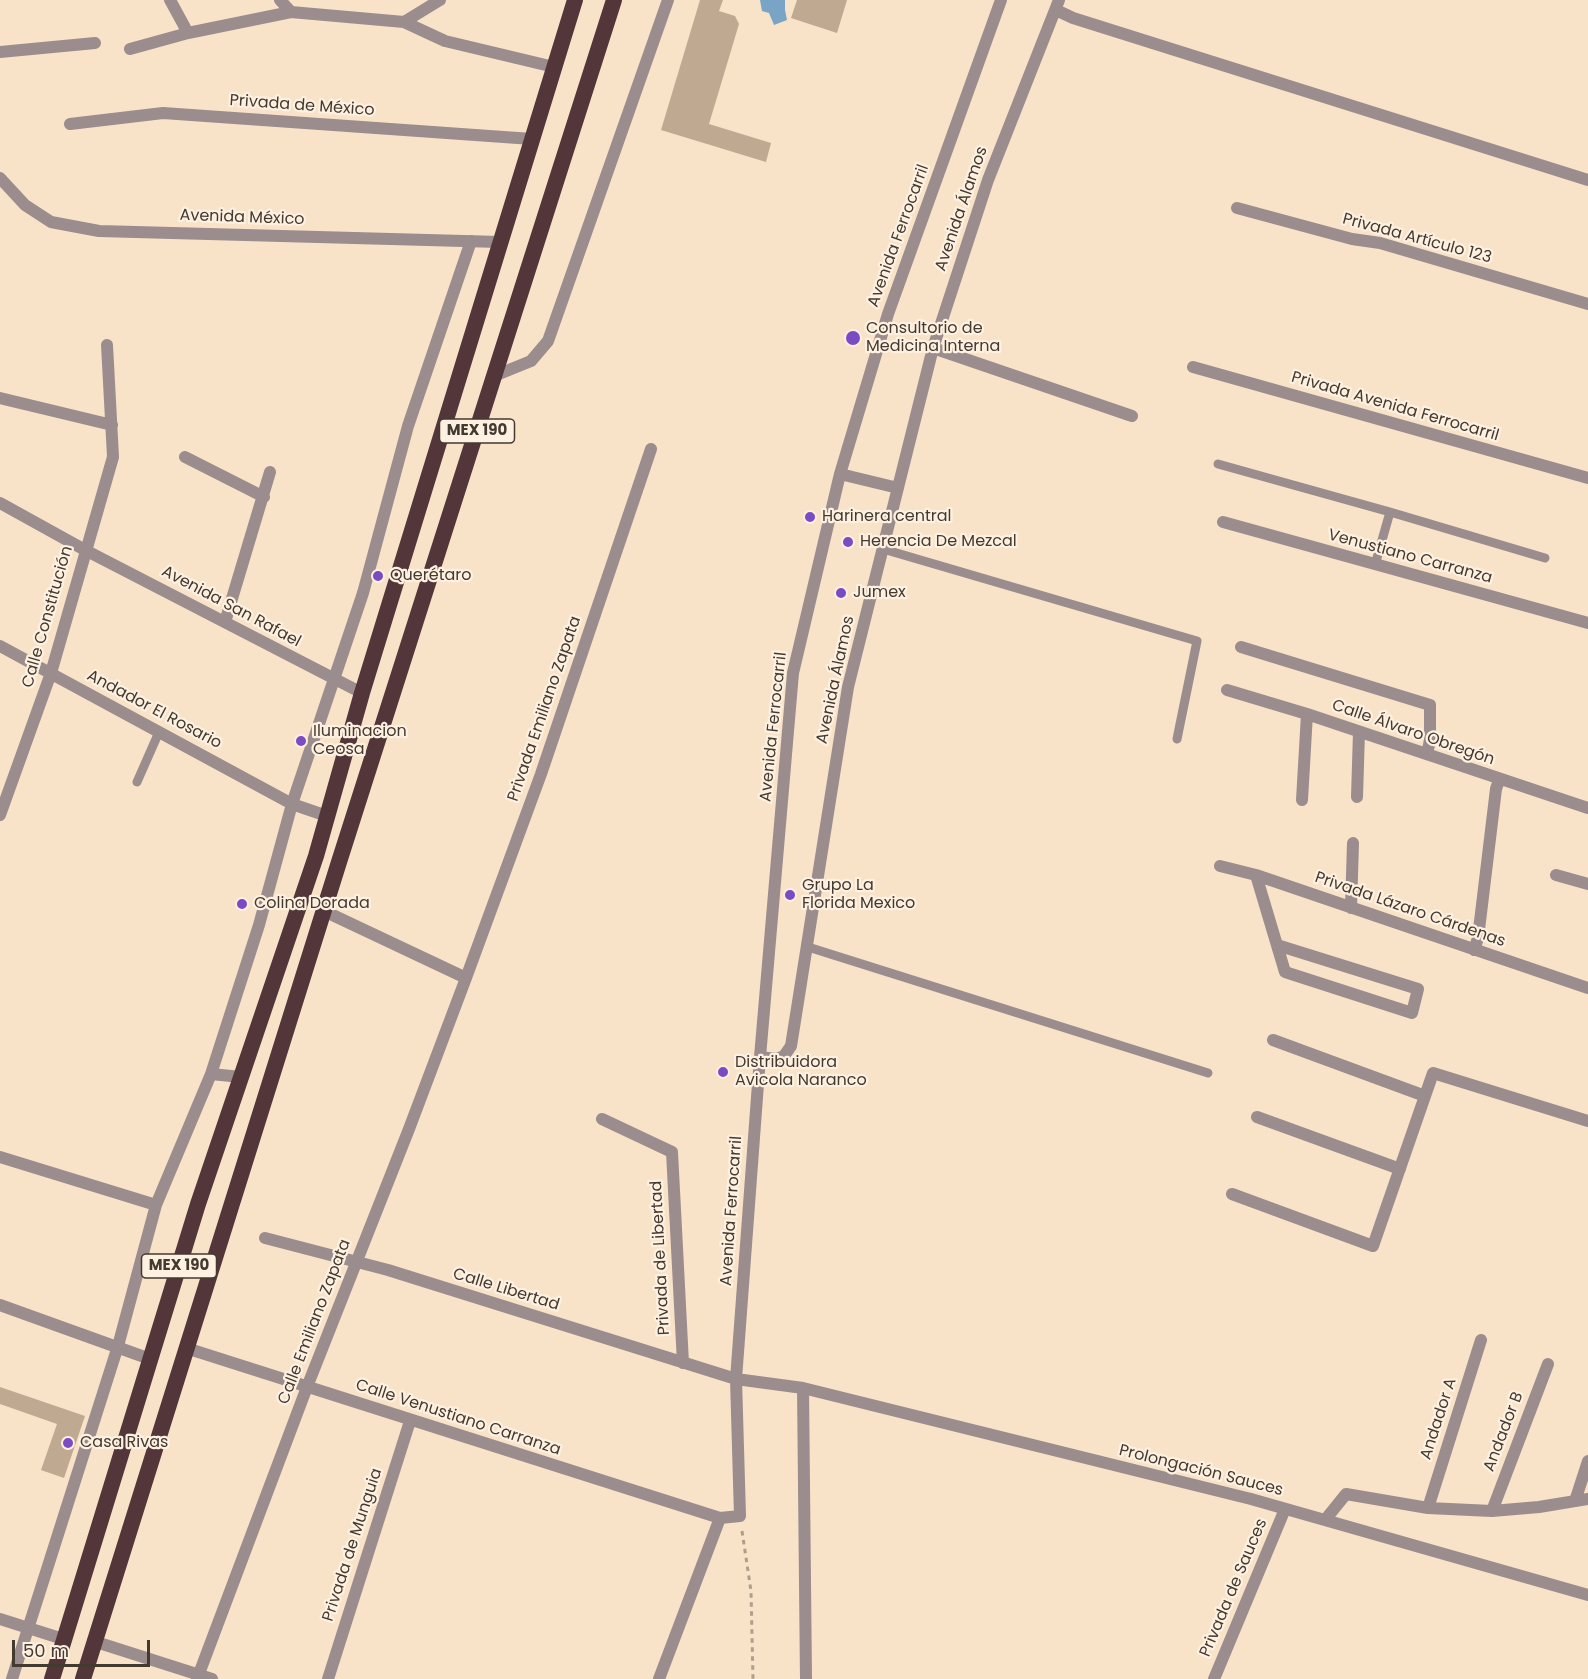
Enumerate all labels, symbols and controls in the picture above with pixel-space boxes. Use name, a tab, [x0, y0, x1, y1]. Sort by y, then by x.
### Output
street label: Privada de México	[229, 91, 375, 121]
street label: Avenida Álamos	[932, 144, 992, 274]
street label: Avenida Ferrocarril	[864, 162, 934, 310]
street label: Avenida México	[179, 206, 305, 230]
street label: Privada Artículo 123	[1340, 210, 1494, 268]
place label: Consultorio de Medicina Interna	[866, 319, 1000, 357]
marker: Consultorio de Medicina Interna	[844, 329, 862, 347]
street label: Privada Avenida Ferrocarril	[1289, 368, 1501, 446]
road number: MEX 190	[440, 419, 514, 443]
place label: Harinera central	[822, 507, 951, 527]
marker: Harinera central	[803, 510, 817, 524]
street label: Venustiano Carranza	[1326, 526, 1494, 588]
place label: Herencia De Mezcal	[860, 532, 1017, 552]
marker: Herencia De Mezcal	[841, 535, 855, 549]
street label: Calle Constitución	[19, 544, 77, 690]
street label: Avenida San Rafael	[158, 562, 304, 652]
place label: Querétaro	[390, 566, 472, 586]
marker: Querétaro	[371, 569, 385, 583]
place label: Jumex	[853, 583, 906, 603]
marker: Jumex	[834, 586, 848, 600]
street label: Privada Emiliano Zapata	[504, 614, 586, 804]
street label: Avenida Álamos	[813, 614, 859, 746]
street label: Avenida Ferrocarril	[757, 651, 791, 803]
street label: Andador El Rosario	[83, 666, 225, 754]
street label: Calle Álvaro Obregón	[1329, 696, 1497, 770]
place label: Iluminacion Ceosa	[313, 722, 407, 760]
marker: Iluminacion Ceosa	[294, 734, 308, 748]
street label: Privada Lázaro Cárdenas	[1312, 868, 1508, 952]
place label: Grupo La Florida Mexico	[802, 876, 915, 914]
marker: Grupo La Florida Mexico	[783, 888, 797, 902]
place label: Colina Dorada	[254, 894, 370, 914]
marker: Colina Dorada	[235, 897, 249, 911]
place label: Distribuidora Avicola Naranco	[735, 1053, 867, 1091]
marker: Distribuidora Avicola Naranco	[716, 1065, 730, 1079]
street label: Avenida Ferrocarril	[717, 1135, 747, 1287]
street label: Privada de Libertad	[647, 1180, 675, 1336]
street label: Calle Emiliano Zapata	[275, 1237, 355, 1407]
road number: MEX 190	[142, 1254, 216, 1278]
street label: Calle Libertad	[450, 1265, 562, 1315]
street label: Calle Venustiano Carranza	[353, 1376, 563, 1460]
street label: Andador A	[1417, 1376, 1461, 1462]
street label: Andador B	[1480, 1389, 1528, 1475]
place label: Casa Rivas	[80, 1433, 168, 1453]
marker: Casa Rivas	[61, 1436, 75, 1450]
street label: Prolongación Sauces	[1117, 1441, 1285, 1501]
street label: Privada de Munguia	[319, 1466, 387, 1624]
street label: Privada de Sauces	[1196, 1516, 1272, 1660]
scale bar	[15, 1628, 153, 1666]
text: 50 m	[23, 1638, 69, 1663]

